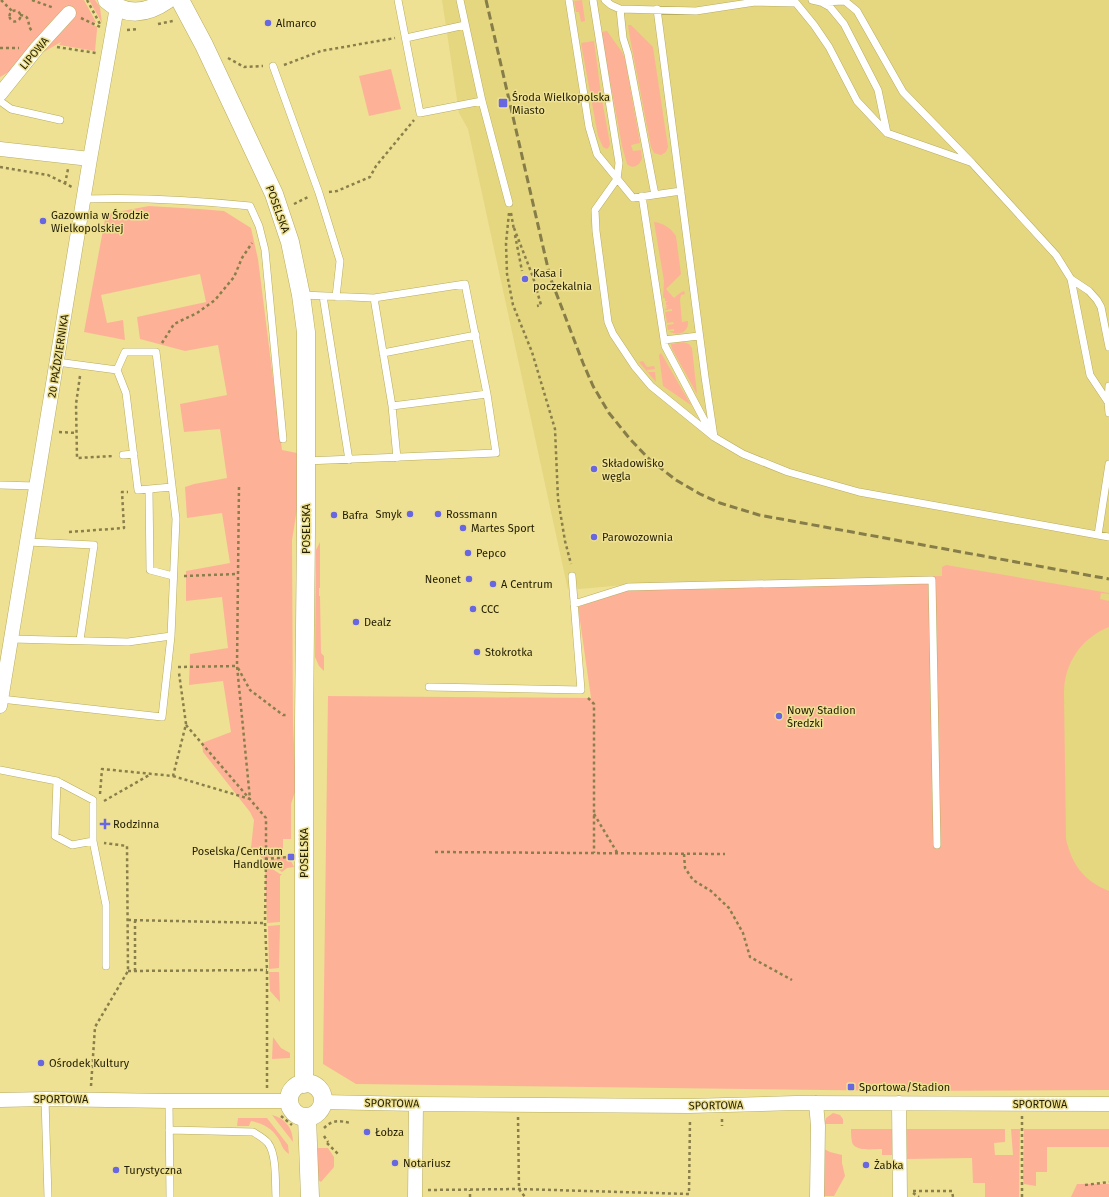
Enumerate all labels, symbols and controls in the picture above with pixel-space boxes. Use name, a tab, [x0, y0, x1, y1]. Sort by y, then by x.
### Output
place label: Almarco	[276, 17, 316, 30]
marker: Almarco	[263, 18, 273, 28]
street label: LIPOWA	[17, 34, 52, 72]
place label: Środa Wielkopolska Miasto	[512, 90, 610, 117]
marker: Środa Wielkopolska Miasto	[497, 97, 509, 109]
street label: POSELSKA	[263, 183, 292, 236]
place label: Gazownia w Środzie Wielkopolskiej	[51, 208, 149, 235]
marker: Gazownia w Środzie Wielkopolskiej	[38, 216, 48, 226]
place label: Kasa i poczekalnia	[533, 267, 592, 293]
marker: Kasa i poczekalnia	[520, 274, 530, 284]
street label: 20 PAŹDZIERNIKA	[45, 313, 72, 399]
place label: Składowisko węgla	[602, 457, 664, 483]
marker: Składowisko węgla	[589, 464, 599, 474]
street label: POSELSKA	[300, 503, 313, 554]
place label: Smyk	[376, 508, 402, 521]
place label: Rossmann	[446, 508, 497, 521]
place label: Bafra	[342, 509, 368, 522]
marker: Smyk	[405, 509, 415, 519]
marker: Rossmann	[433, 509, 443, 519]
marker: Bafra	[329, 510, 339, 520]
place label: Martes Sport	[471, 522, 535, 535]
marker: Martes Sport	[458, 523, 468, 533]
place label: Parowozownia	[602, 531, 673, 544]
marker: Parowozownia	[589, 532, 599, 542]
place label: Pepco	[476, 547, 506, 560]
marker: Pepco	[463, 548, 473, 558]
place label: Neonet	[425, 573, 461, 586]
marker: Neonet	[464, 574, 474, 584]
place label: A Centrum	[501, 578, 553, 591]
marker: A Centrum	[488, 579, 498, 589]
place label: CCC	[481, 603, 499, 616]
marker: CCC	[468, 604, 478, 614]
place label: Dealz	[364, 616, 391, 629]
marker: Dealz	[351, 617, 361, 627]
place label: Stokrotka	[485, 646, 533, 659]
marker: Stokrotka	[472, 647, 482, 657]
place label: Nowy Stadion Średzki	[787, 704, 856, 730]
marker: Nowy Stadion Średzki	[774, 711, 784, 721]
place label: Rodzinna	[113, 818, 159, 831]
marker: Rodzinna	[100, 819, 110, 829]
street label: POSELSKA	[298, 827, 311, 878]
place label: Poselska/Centrum Handlowe	[192, 845, 283, 871]
marker: Poselska/Centrum Handlowe	[286, 852, 296, 862]
place label: Ośrodek Kultury	[49, 1057, 130, 1070]
marker: Ośrodek Kultury	[36, 1058, 46, 1068]
place label: Sportowa/Stadion	[859, 1081, 950, 1094]
marker: Sportowa/Stadion	[846, 1082, 856, 1092]
street label: SPORTOWA	[34, 1093, 89, 1106]
street label: SPORTOWA	[365, 1097, 420, 1110]
street label: SPORTOWA	[1013, 1098, 1068, 1111]
street label: SPORTOWA	[689, 1099, 744, 1112]
place label: Łobza	[375, 1126, 404, 1139]
marker: Łobza	[362, 1127, 372, 1137]
place label: Notariusz	[403, 1157, 451, 1170]
marker: Notariusz	[390, 1158, 400, 1168]
place label: Żabka	[874, 1158, 904, 1172]
marker: Żabka	[861, 1160, 871, 1170]
place label: Turystyczna	[124, 1164, 182, 1177]
marker: Turystyczna	[111, 1165, 121, 1175]

